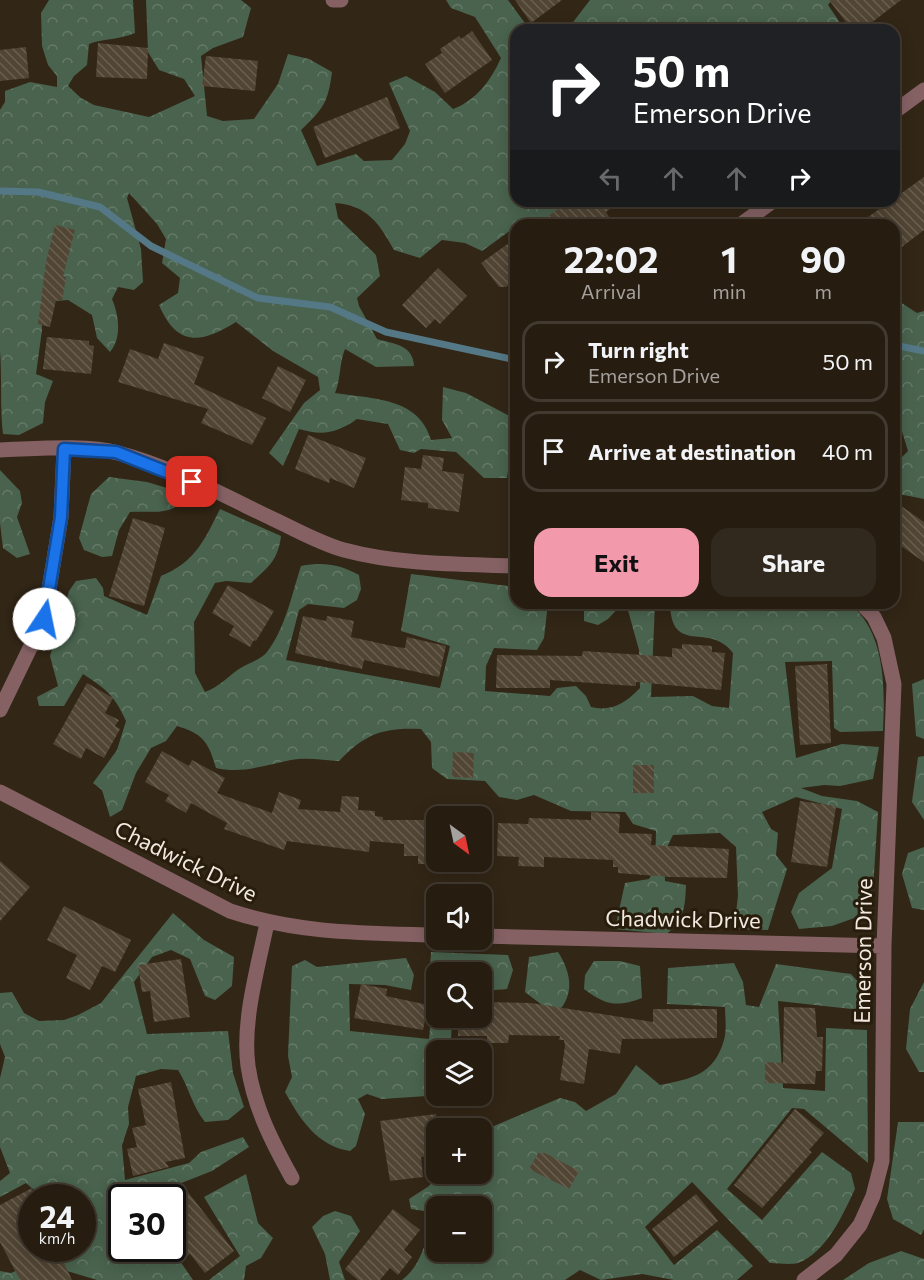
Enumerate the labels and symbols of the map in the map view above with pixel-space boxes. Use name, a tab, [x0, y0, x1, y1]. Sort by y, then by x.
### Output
pin	[166, 456, 217, 507]
position arrow	[12, 587, 76, 651]
north arrow	[426, 806, 492, 872]
street label: Chadwick Drive	[110, 814, 262, 907]
street label: Emerson Drive	[848, 878, 877, 1024]
street label: Chadwick Drive	[605, 904, 761, 933]
speed limit sign: 30	[108, 1184, 186, 1262]

